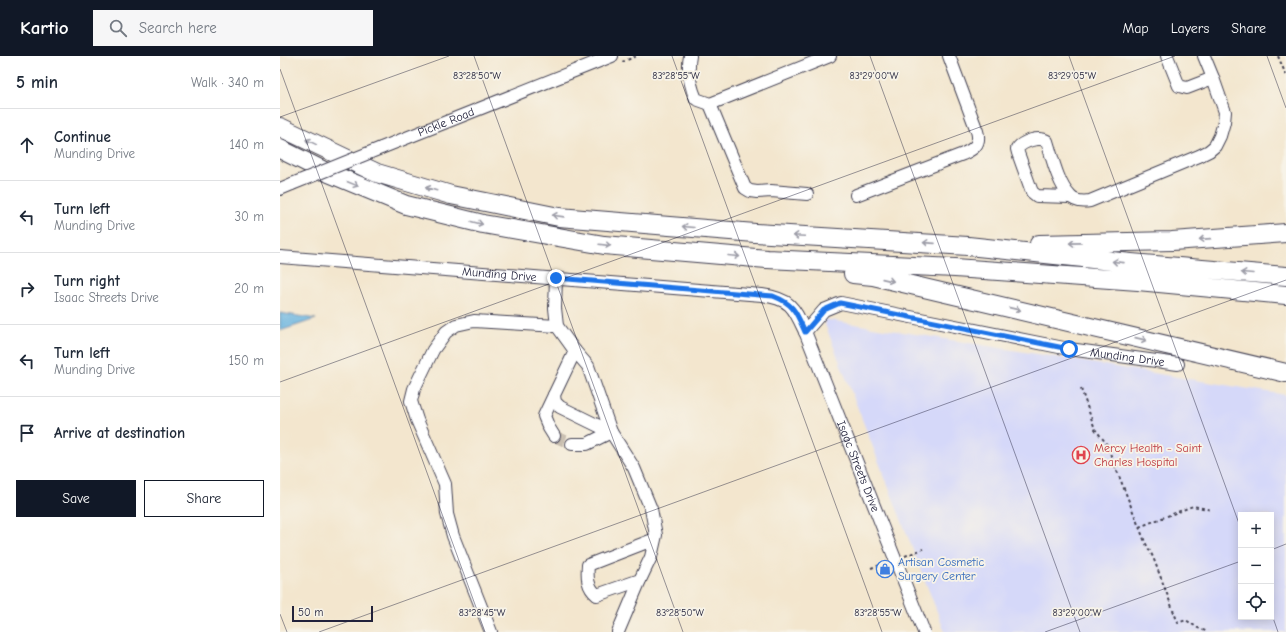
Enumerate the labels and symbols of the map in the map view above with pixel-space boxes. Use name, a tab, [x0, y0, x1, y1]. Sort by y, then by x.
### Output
text: 83°28'50"W	[453, 70, 501, 82]
text: 83°28'55"W	[652, 70, 700, 82]
text: 83°29'00"W	[850, 70, 899, 82]
text: 83°29'05"W	[1048, 70, 1096, 82]
street label: Pickle Road	[416, 105, 476, 140]
one-way arrow	[305, 138, 317, 145]
one-way arrow	[347, 180, 359, 188]
one-way arrow	[425, 185, 438, 192]
one-way arrow	[552, 212, 565, 220]
one-way arrow	[470, 220, 483, 227]
one-way arrow	[682, 223, 695, 231]
one-way arrow	[793, 232, 806, 239]
one-way arrow	[1199, 235, 1212, 242]
one-way arrow	[1069, 239, 1082, 247]
one-way arrow	[923, 240, 936, 247]
one-way arrow	[598, 241, 611, 249]
one-way arrow	[727, 253, 740, 260]
one-way arrow	[1112, 258, 1125, 266]
street label: Munding Drive	[461, 264, 537, 284]
route end	[547, 269, 565, 287]
one-way arrow	[1241, 269, 1254, 276]
one-way arrow	[881, 276, 894, 284]
one-way arrow	[1008, 306, 1021, 314]
one-way arrow	[1135, 336, 1148, 343]
route start	[1060, 340, 1078, 358]
street label: Munding Drive	[1089, 345, 1165, 369]
street label: Isaac Streets Drive	[834, 419, 883, 514]
place label: Mercy Health - Saint Charles Hospital	[1094, 441, 1202, 469]
hospital icon: Mercy Health - Saint Charles Hospital	[1071, 445, 1091, 465]
place label: Artisan Cosmetic Surgery Center	[898, 555, 984, 583]
shop icon: Artisan Cosmetic Surgery Center	[875, 559, 895, 579]
scale bar	[292, 604, 373, 623]
text: 83°28'45"W	[459, 607, 506, 619]
text: 83°28'50"W	[656, 607, 704, 619]
text: 83°28'55"W	[854, 607, 902, 619]
text: 83°29'00"W	[1053, 607, 1102, 619]

